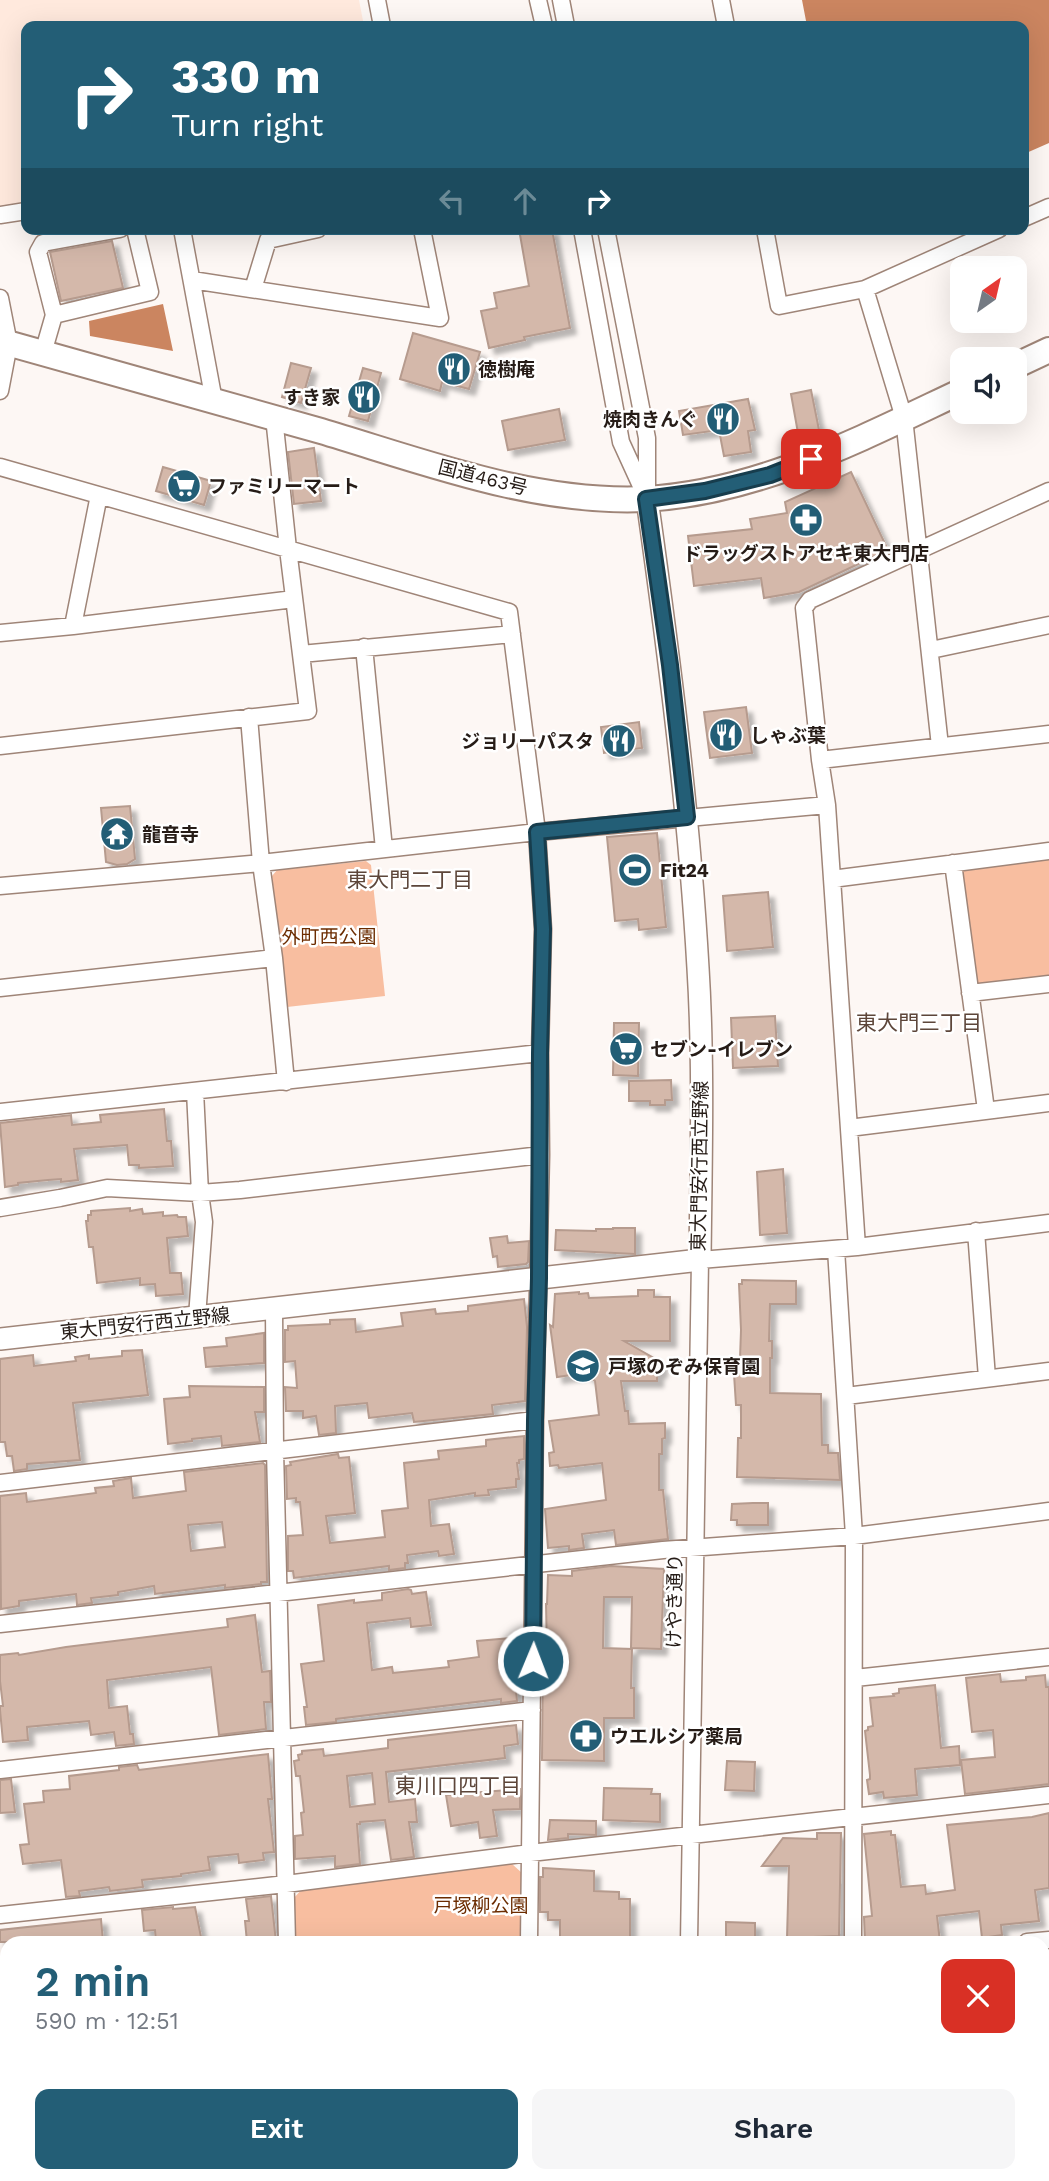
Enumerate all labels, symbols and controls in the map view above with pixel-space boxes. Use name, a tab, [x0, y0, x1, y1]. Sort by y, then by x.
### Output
text: 330 m	[171, 47, 321, 105]
icon: right	[56, 49, 147, 140]
text: Turn right	[171, 106, 323, 144]
icon: left	[433, 182, 471, 220]
icon: ahead	[506, 182, 544, 220]
icon: right	[579, 182, 617, 220]
north arrow	[950, 256, 1027, 332]
map controls	[950, 256, 1027, 424]
button: sound	[950, 347, 1027, 424]
restaurant icon: 徳樹庵	[435, 350, 473, 388]
place label: 徳樹庵	[478, 358, 535, 381]
restaurant icon: すき家	[345, 378, 383, 416]
place label: すき家	[283, 386, 340, 409]
restaurant icon: 焼肉きんぐ	[704, 400, 742, 438]
place label: 焼肉きんぐ	[603, 408, 698, 431]
pin	[781, 429, 841, 489]
icon: arrive	[792, 440, 830, 478]
street label: 国道463号	[436, 455, 530, 500]
supermarket icon: ファミリーマート	[165, 467, 203, 505]
place label: ファミリーマート	[208, 475, 360, 498]
pharmacy icon: ドラッグストアセキ東大門店	[787, 501, 825, 539]
place label: ドラッグストアセキ東大門店	[683, 542, 929, 565]
restaurant icon: しゃぶ葉	[707, 716, 745, 754]
restaurant icon: ジョリーパスタ	[600, 722, 638, 760]
place label: しゃぶ葉	[750, 724, 826, 747]
place label: ジョリーパスタ	[461, 730, 594, 753]
temple icon: 龍音寺	[98, 815, 136, 853]
place label: 龍音寺	[142, 823, 199, 846]
sports icon: Fit24	[616, 851, 654, 889]
place label: Fit24	[660, 859, 709, 882]
district label: 東大門二丁目	[347, 867, 473, 892]
park label: 外町西公園	[281, 925, 377, 948]
district label: 東大門三丁目	[856, 1010, 982, 1035]
supermarket icon: セブン-イレブン	[607, 1030, 645, 1068]
place label: セブン-イレブン	[650, 1038, 793, 1061]
street label: 東大門安行西立野線	[687, 1080, 712, 1252]
street label: 東大門安行西立野線	[59, 1303, 231, 1344]
school or university icon: 戸塚のぞみ保育園	[564, 1347, 602, 1385]
place label: 戸塚のぞみ保育園	[608, 1355, 760, 1378]
street label: けやき通り	[662, 1553, 687, 1649]
position arrow	[496, 1624, 570, 1698]
pharmacy icon: ウエルシア薬局	[567, 1717, 605, 1755]
place label: ウエルシア薬局	[610, 1725, 743, 1748]
district label: 東川口四丁目	[395, 1773, 521, 1798]
park label: 戸塚柳公園	[433, 1894, 529, 1917]
text: 2 min	[35, 1957, 150, 2006]
button: close	[941, 1959, 1015, 2033]
text: 590 m · 12:51	[35, 2008, 179, 2035]
button: Exit	[35, 2089, 518, 2169]
button: Share	[532, 2089, 1015, 2169]

